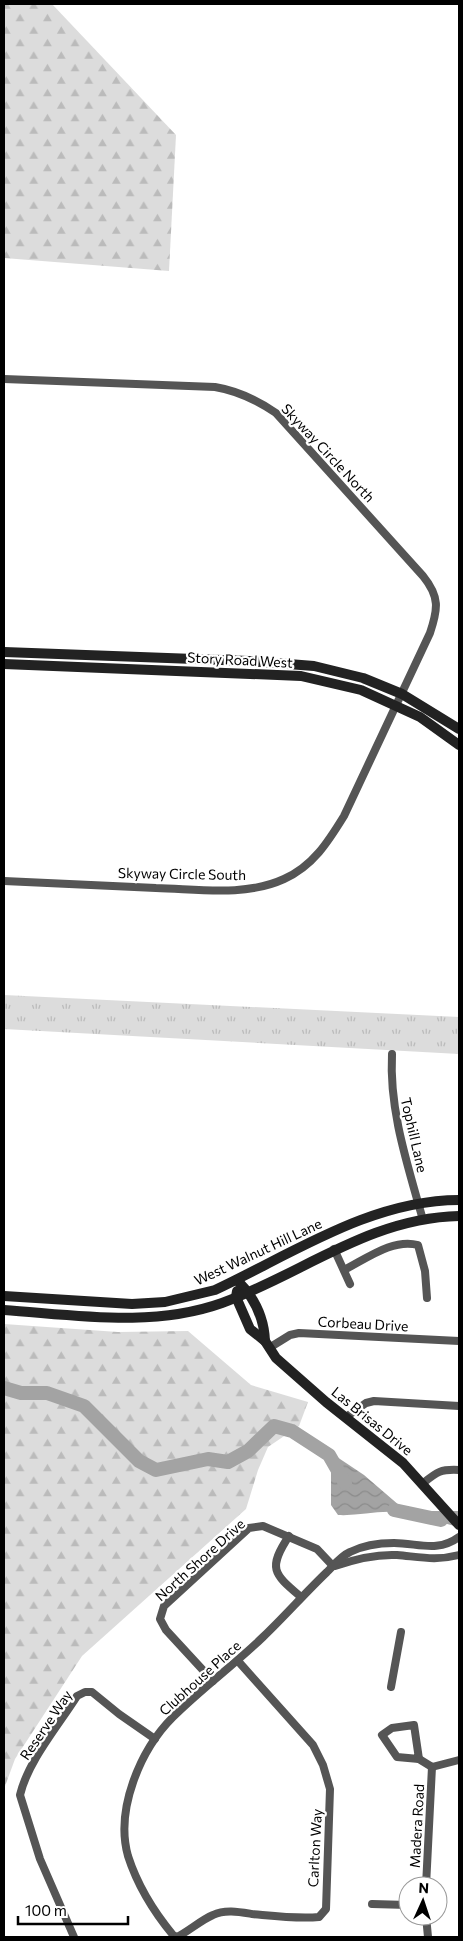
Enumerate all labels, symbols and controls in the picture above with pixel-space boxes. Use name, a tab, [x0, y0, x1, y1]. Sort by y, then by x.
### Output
street label: Skyway Circle North	[278, 400, 378, 505]
street label: Story Road West	[187, 648, 294, 671]
street label: Skyway Circle South	[118, 864, 246, 883]
street label: Tophill Lane	[398, 1096, 431, 1174]
street label: West Walnut Hill Lane	[191, 1215, 324, 1289]
street label: Corbeau Drive	[317, 1313, 409, 1334]
street label: Las Brisas Drive	[328, 1383, 416, 1458]
street label: North Shore Drive	[151, 1515, 248, 1604]
street label: Clubhouse Place	[155, 1637, 244, 1719]
street label: Reserve Way	[16, 1687, 75, 1763]
street label: Madera Road	[406, 1783, 427, 1868]
street label: Carlton Way	[304, 1808, 325, 1888]
north arrow	[398, 1876, 448, 1926]
text: N	[418, 1879, 429, 1896]
scale bar	[18, 1894, 128, 1926]
text: 100 m	[25, 1901, 67, 1919]

